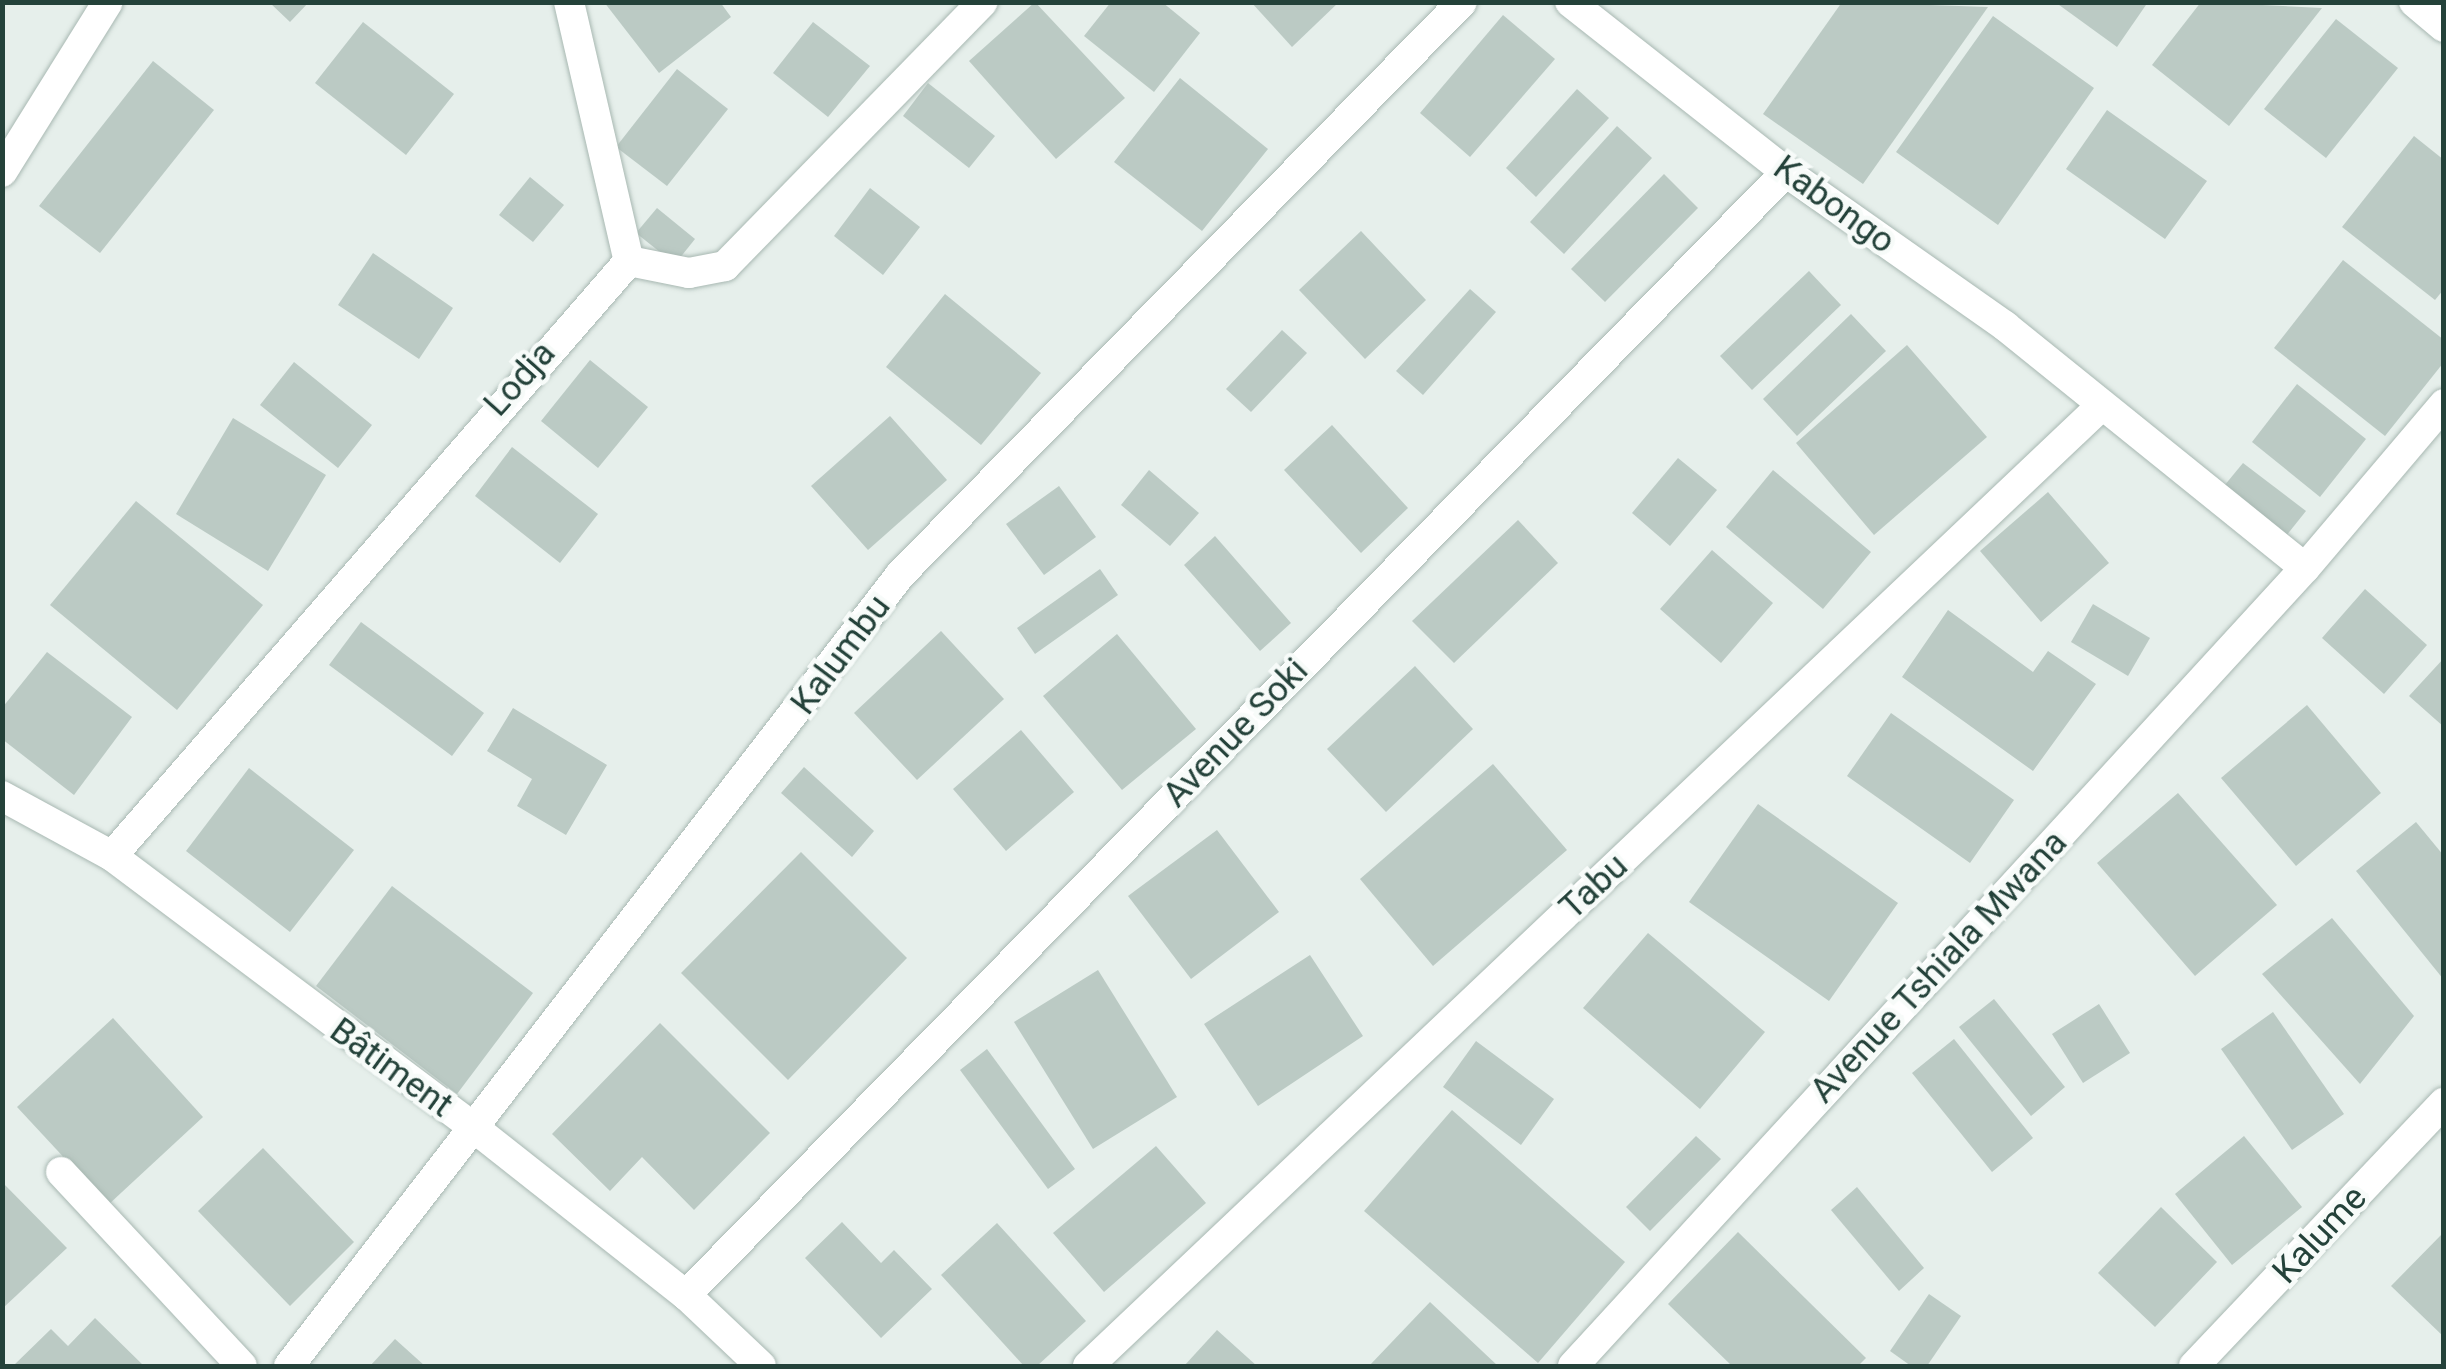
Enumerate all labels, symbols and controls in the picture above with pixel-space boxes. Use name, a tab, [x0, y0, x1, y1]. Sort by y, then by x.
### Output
street label: Kabongo	[1765, 147, 1903, 263]
street label: Lodja	[476, 333, 564, 425]
street label: Kalumbu	[783, 587, 899, 723]
street label: Avenue Soki	[1155, 650, 1317, 816]
street label: Avenue Tshiala Mwana	[1802, 822, 2076, 1112]
street label: Tabu	[1552, 845, 1636, 929]
street label: Bâtiment	[322, 1010, 460, 1126]
street label: Kalume	[2264, 1178, 2376, 1292]

